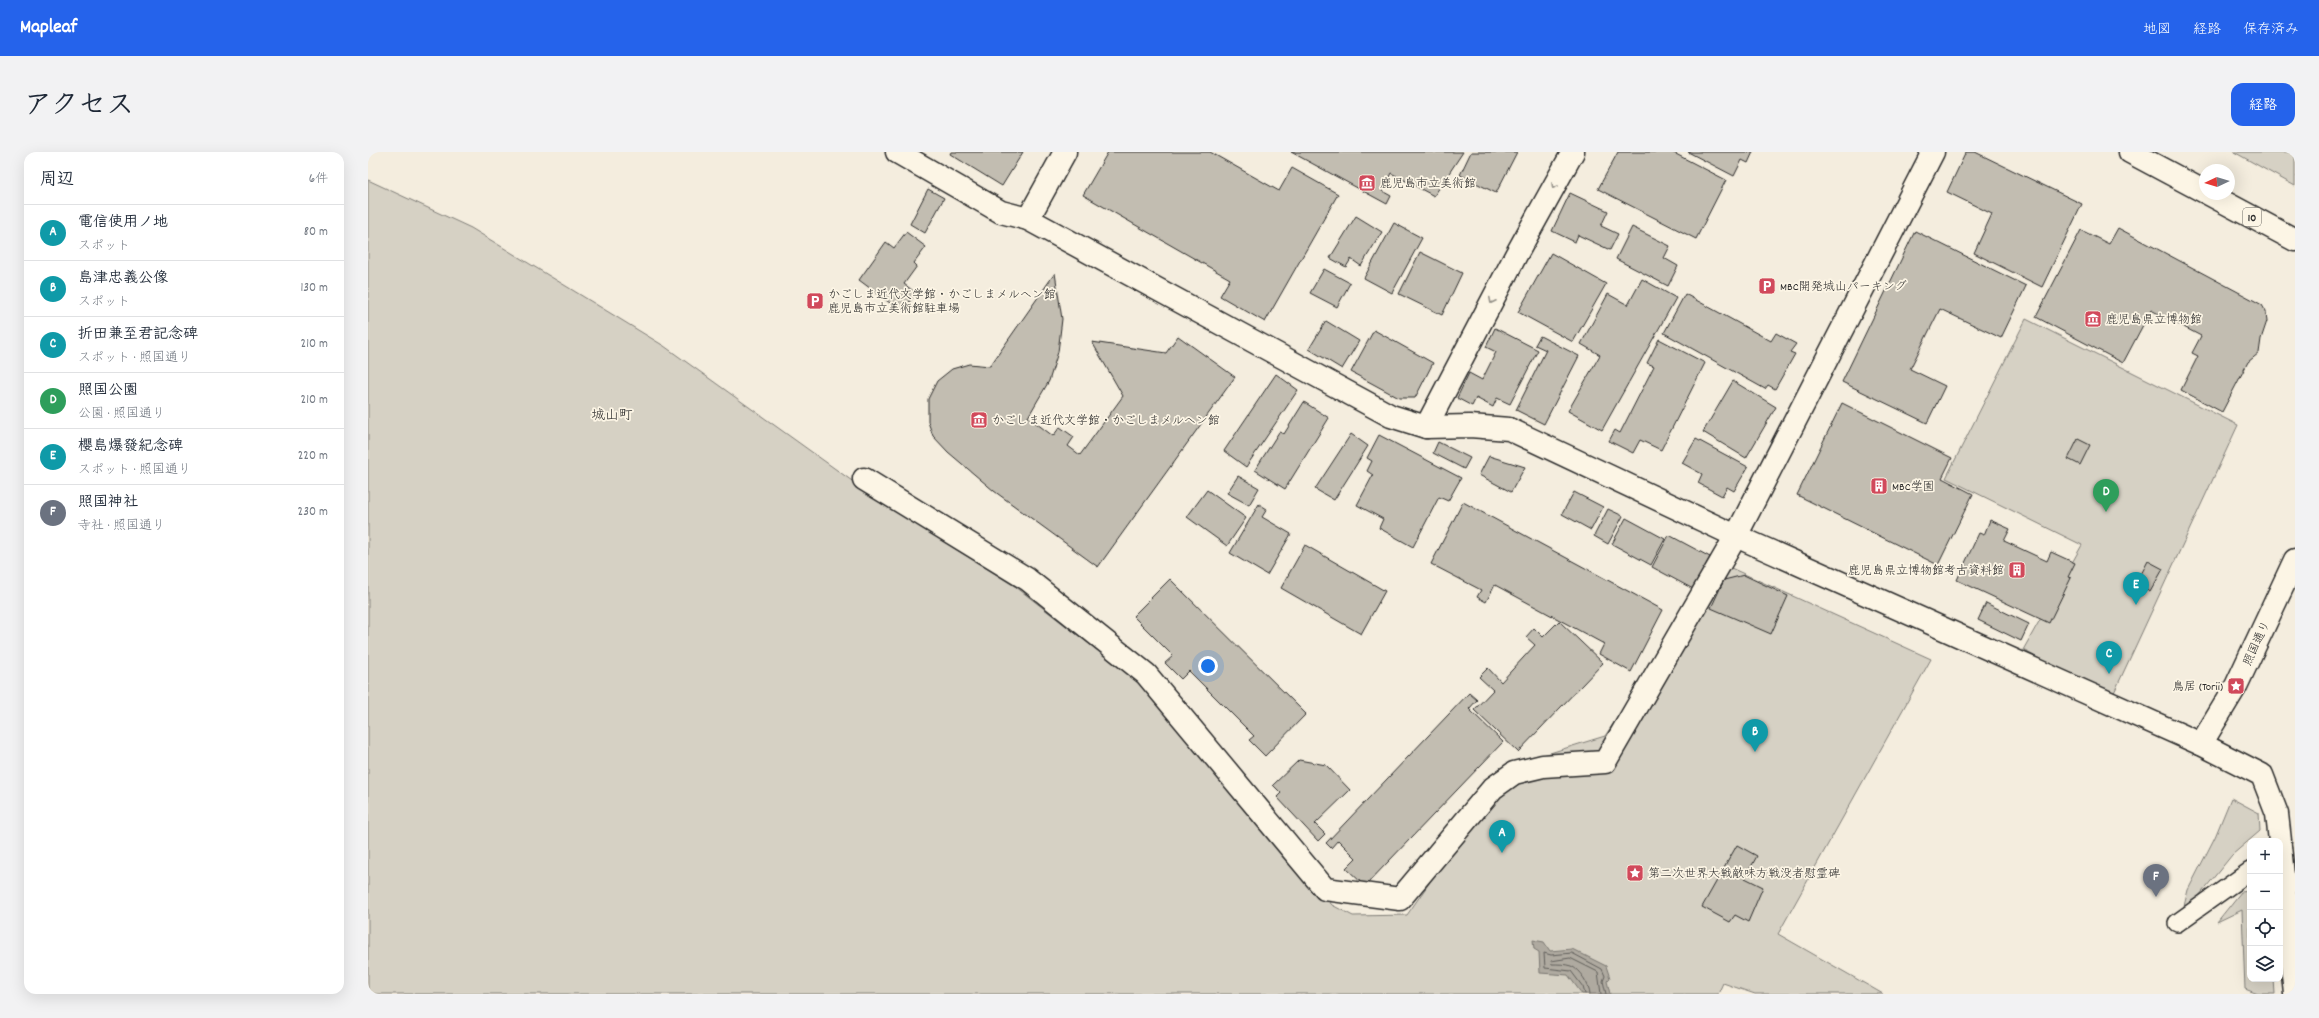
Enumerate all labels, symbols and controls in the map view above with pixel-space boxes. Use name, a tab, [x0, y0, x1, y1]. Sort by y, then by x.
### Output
text: Mapleaf	[20, 15, 77, 42]
text: 地図	[2143, 20, 2171, 40]
text: 経路	[2193, 20, 2221, 40]
text: 保存済み	[2243, 20, 2299, 40]
button: 経路	[2231, 83, 2295, 126]
text: アクセス	[24, 88, 134, 128]
north arrow	[2199, 164, 2235, 200]
text: 周辺	[40, 169, 74, 193]
text: 6件	[309, 170, 328, 189]
museum icon: 鹿児島市立美術館	[1357, 173, 1377, 193]
place label: 鹿児島市立美術館	[1380, 176, 1476, 193]
one-way arrow	[1551, 182, 1558, 189]
road number: 10	[2243, 208, 2261, 226]
text: 電信使用ノ地	[78, 212, 168, 234]
text: A	[49, 223, 57, 242]
text: 80 m	[304, 223, 328, 242]
text: スポット	[78, 237, 130, 256]
text: 島津忠義公像	[78, 268, 168, 290]
parking icon: MBC開発城山パーキング	[1757, 276, 1777, 296]
text: B	[50, 279, 56, 298]
text: 130 m	[300, 279, 328, 298]
place label: MBC開発城山パーキング	[1780, 279, 1907, 296]
place label: かごしま近代文学館・かごしまメルヘン館 鹿児島市立美術館駐車場	[828, 287, 1056, 318]
parking icon: かごしま近代文学館・かごしまメルヘン館 鹿児島市立美術館駐車場	[805, 291, 825, 311]
text: スポット	[78, 293, 130, 312]
one-way arrow	[1489, 296, 1497, 304]
museum icon: 鹿児島県立博物館	[2083, 309, 2103, 329]
place label: 鹿児島県立博物館	[2106, 312, 2202, 329]
text: 折田兼至君記念碑	[78, 324, 198, 346]
text: C	[50, 335, 56, 354]
text: 210 m	[300, 335, 328, 354]
text: スポット · 照国通り	[78, 349, 191, 368]
text: 照国公園	[78, 380, 138, 402]
text: D	[50, 391, 56, 410]
text: 210 m	[300, 391, 328, 410]
text: 公園 · 照国通り	[78, 405, 165, 424]
district label: 城山町	[591, 406, 633, 426]
museum icon: かごしま近代文学館・かごしまメルヘン館	[969, 410, 989, 430]
place label: かごしま近代文学館・かごしまメルヘン館	[992, 413, 1220, 430]
text: 櫻島爆發紀念碑	[78, 436, 183, 458]
text: E	[50, 447, 56, 466]
text: 220 m	[298, 447, 328, 466]
text: スポット · 照国通り	[78, 461, 191, 480]
building icon: MBC学園	[1869, 476, 1889, 496]
place label: MBC学園	[1892, 479, 1935, 496]
pin: D	[2093, 479, 2119, 512]
text: 照国神社	[78, 492, 138, 514]
text: F	[50, 503, 56, 522]
text: 230 m	[298, 503, 328, 522]
text: 寺社 · 照国通り	[78, 517, 165, 536]
building icon: 鹿児島県立博物館考古資料館	[2007, 560, 2027, 580]
place label: 鹿児島県立博物館考古資料館	[1848, 563, 2004, 580]
pin: E	[2123, 572, 2149, 605]
street label: 照国通り	[2240, 618, 2275, 669]
pin: C	[2096, 641, 2122, 674]
your location	[1198, 656, 1218, 676]
place icon: 鳥居 (Torii)	[2226, 676, 2246, 696]
place label: 鳥居 (Torii)	[2172, 679, 2223, 696]
pin: B	[1742, 719, 1768, 752]
pin: A	[1489, 820, 1515, 853]
map controls	[2247, 838, 2283, 982]
button: +	[2247, 838, 2283, 874]
place icon: 第二次世界大戦敵味方戦没者慰霊碑	[1625, 863, 1645, 883]
pin: F	[2143, 864, 2169, 897]
place label: 第二次世界大戦敵味方戦没者慰霊碑	[1648, 866, 1840, 883]
button: −	[2247, 874, 2283, 910]
button: locate	[2247, 910, 2283, 946]
button: layers	[2247, 946, 2283, 982]

